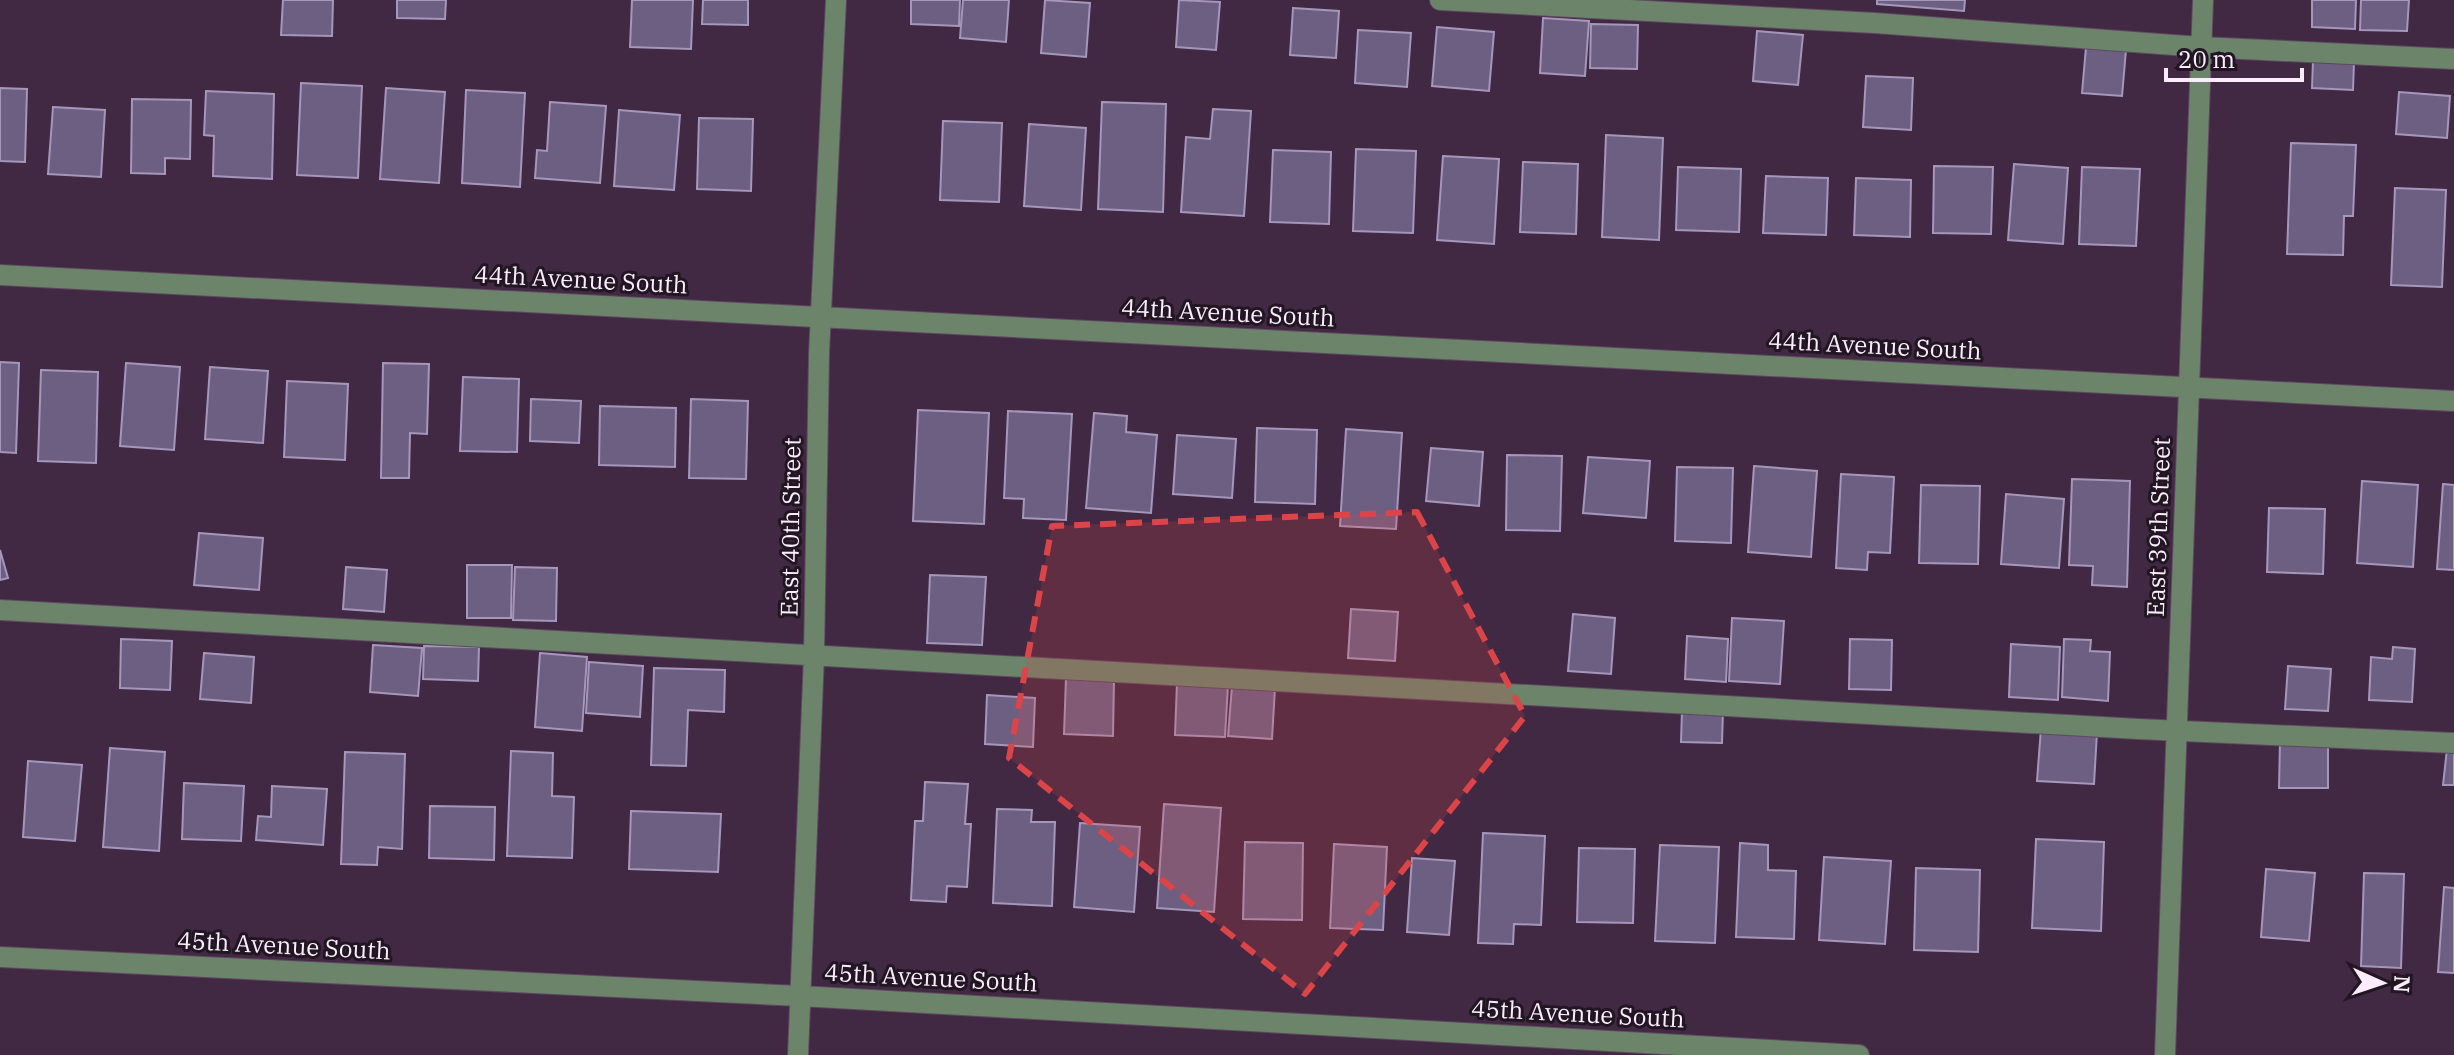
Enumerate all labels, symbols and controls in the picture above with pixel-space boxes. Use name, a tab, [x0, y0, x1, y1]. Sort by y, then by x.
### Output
scale bar	[2166, 32, 2302, 82]
text: 20 m	[2178, 43, 2235, 75]
street label: 44th Avenue South	[473, 257, 689, 301]
street label: 44th Avenue South	[1120, 290, 1336, 334]
street label: 44th Avenue South	[1767, 323, 1983, 367]
street label: East 40th Street	[772, 437, 808, 617]
street label: East 39th Street	[2139, 437, 2177, 617]
street label: 45th Avenue South	[176, 923, 392, 967]
north arrow	[2342, 943, 2422, 1023]
street label: 45th Avenue South	[823, 955, 1039, 999]
text: N	[2388, 975, 2417, 994]
street label: 45th Avenue South	[1470, 991, 1686, 1035]

